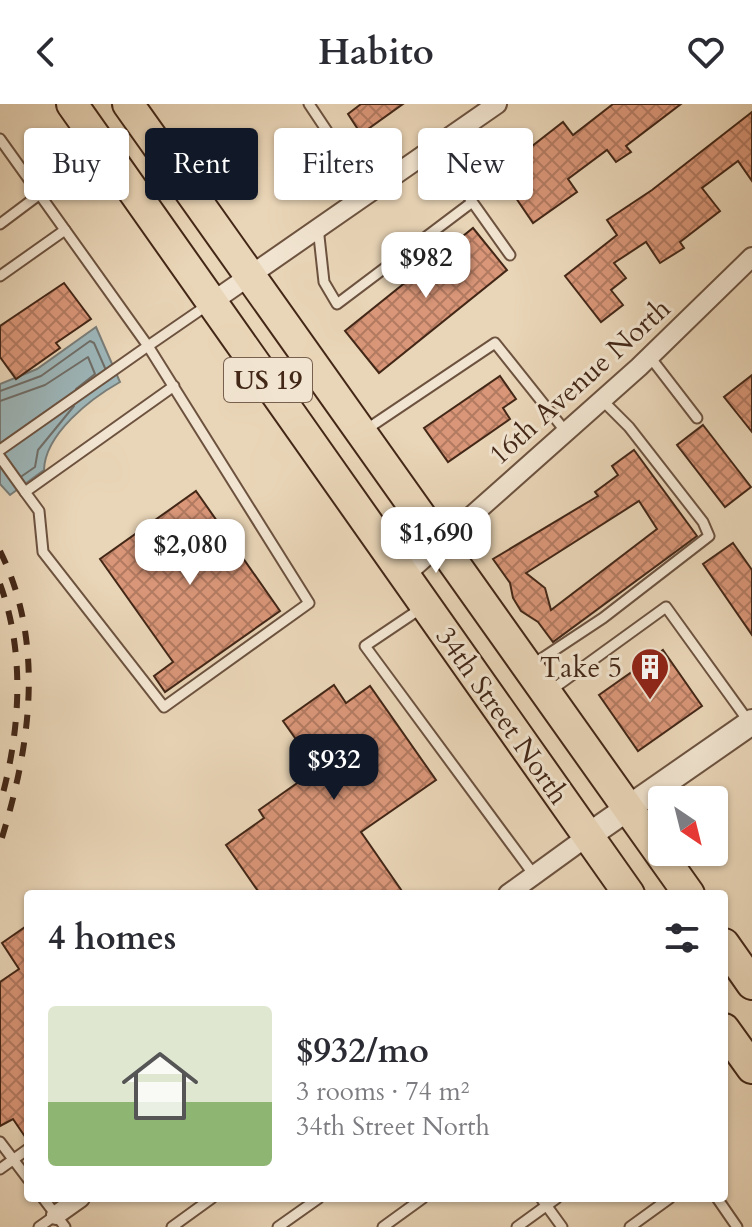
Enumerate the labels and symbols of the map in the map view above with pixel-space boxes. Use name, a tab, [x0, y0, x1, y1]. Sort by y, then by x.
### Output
pin: $982	[379, 232, 473, 300]
street label: 16th Avenue North	[481, 290, 679, 474]
road number: US 19	[224, 358, 312, 402]
pin: $1,690	[371, 507, 501, 575]
pin: $2,080	[125, 519, 255, 587]
street label: 34th Street North	[427, 619, 578, 812]
building icon: Take 5	[629, 646, 671, 701]
place label: Take 5	[540, 649, 622, 687]
pin: $932	[287, 734, 381, 802]
north arrow	[648, 786, 728, 866]

